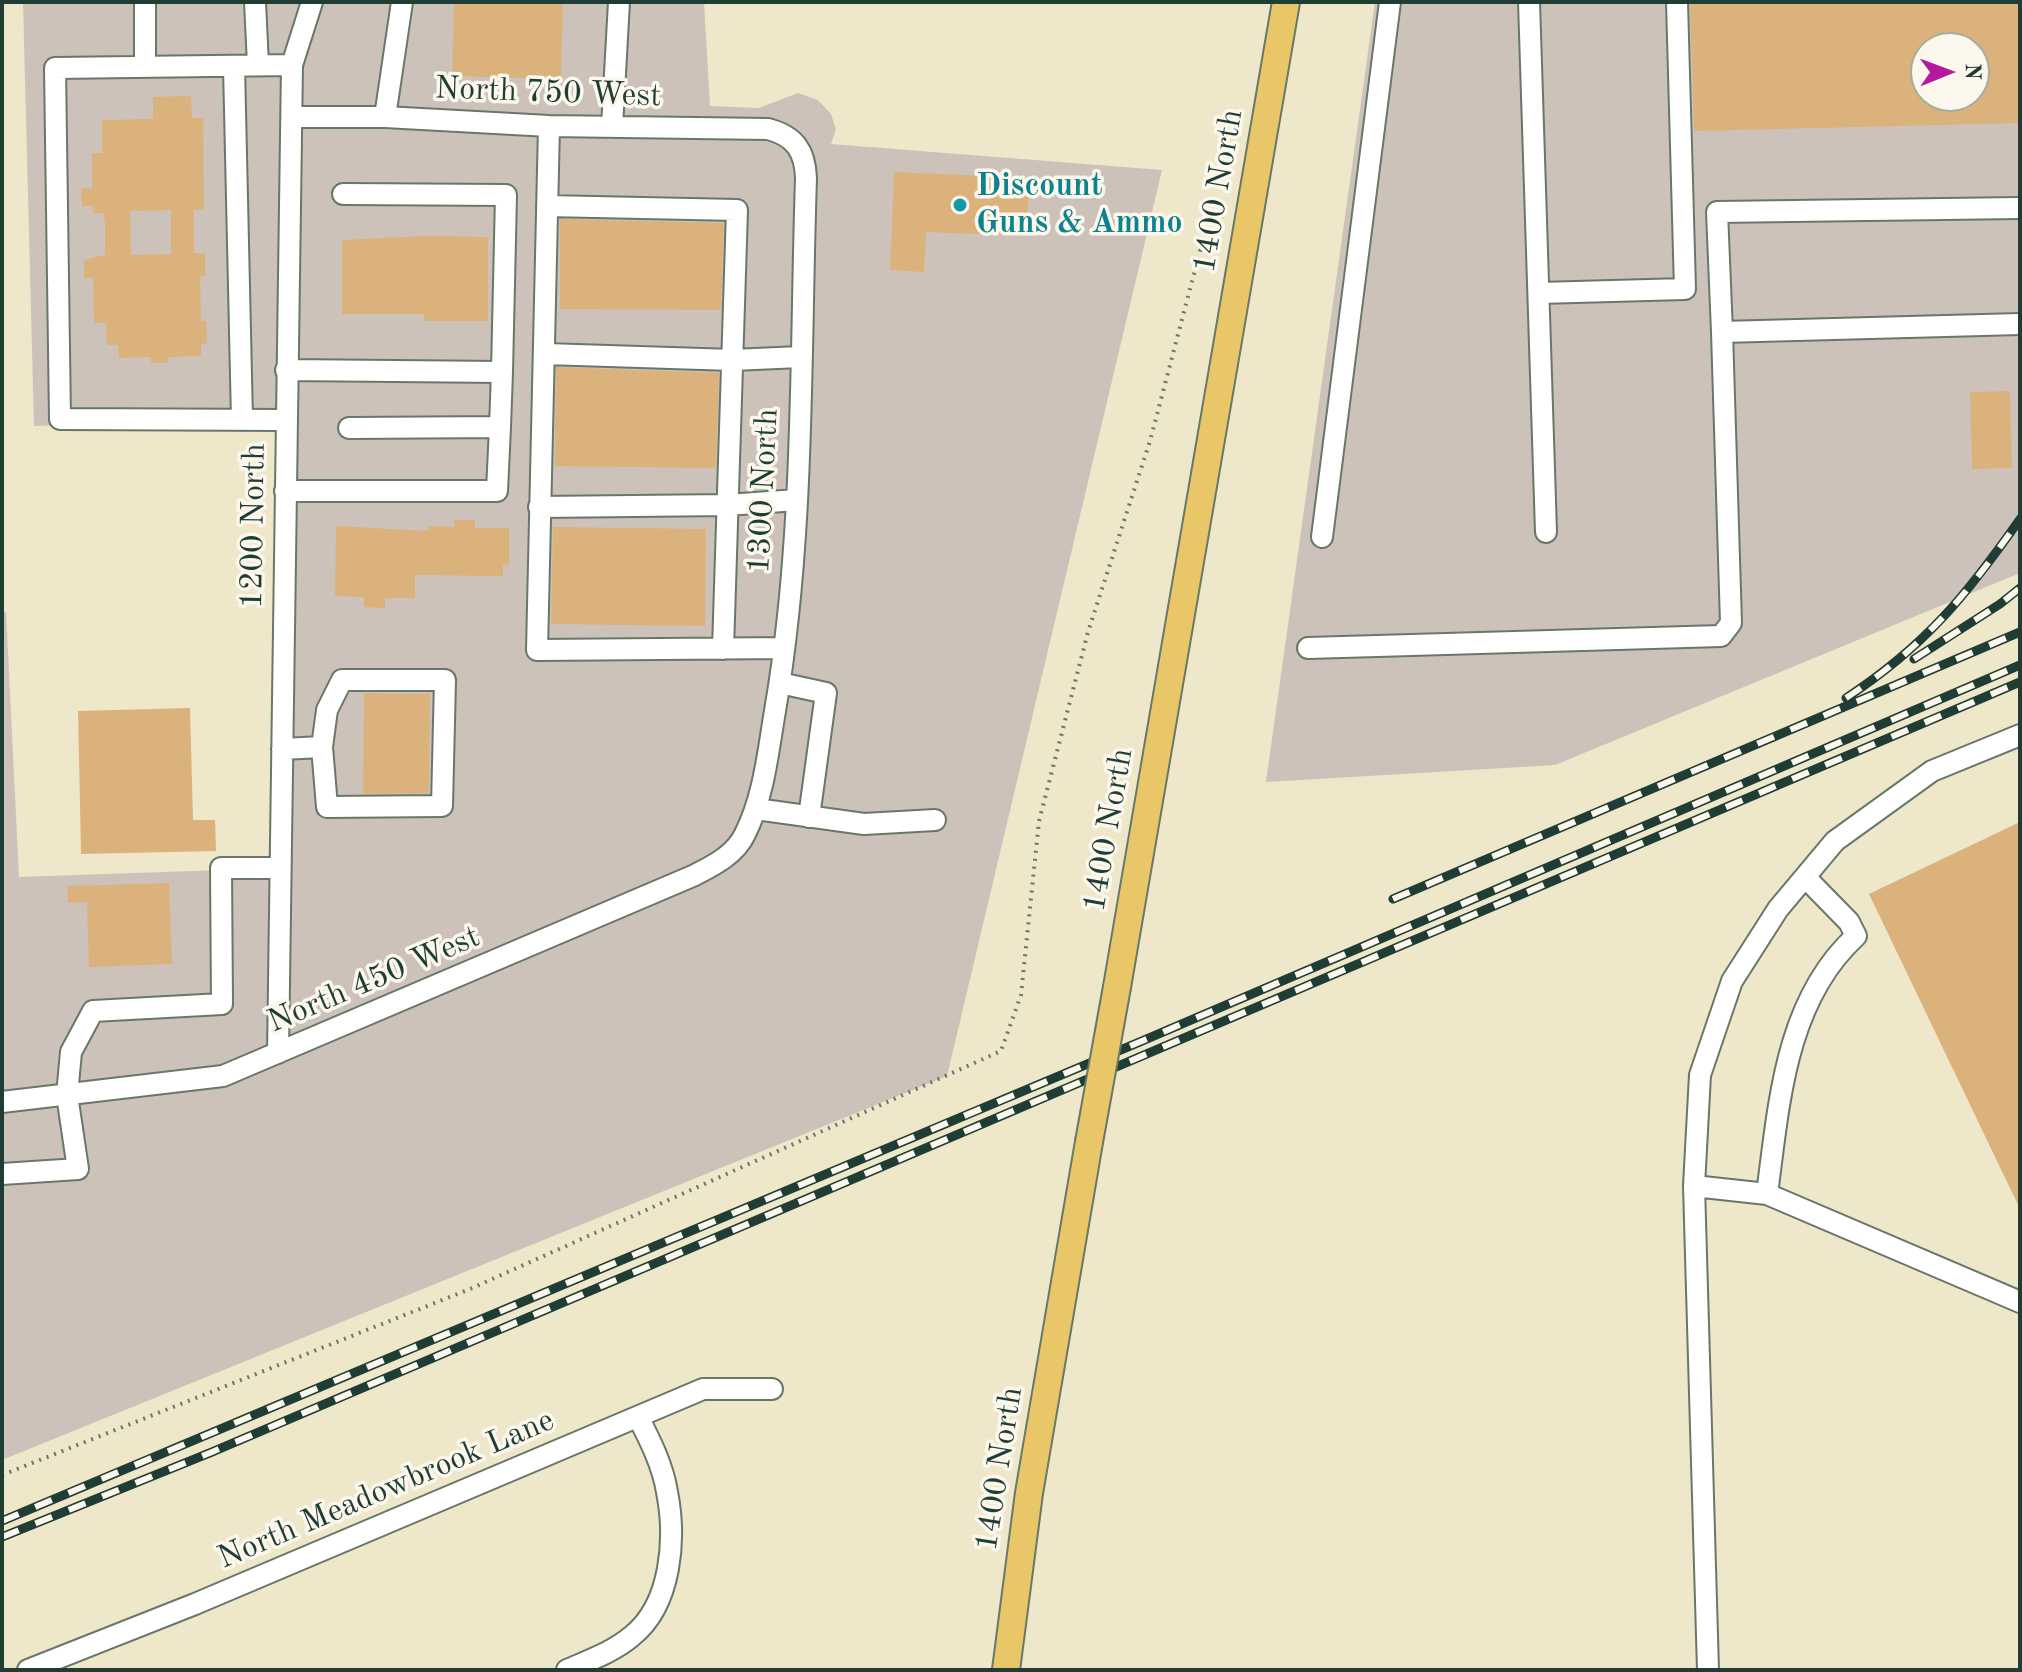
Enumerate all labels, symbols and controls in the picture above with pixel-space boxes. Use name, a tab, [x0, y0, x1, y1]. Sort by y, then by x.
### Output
north arrow	[1910, 32, 1990, 112]
text: N	[1961, 63, 1983, 80]
street label: North 750 West	[434, 70, 662, 116]
street label: 1400 North	[1186, 106, 1252, 276]
place label: Discount Guns & Ammo	[976, 168, 1183, 243]
marker: Discount Guns & Ammo	[951, 196, 969, 214]
street label: 1300 North	[740, 407, 788, 575]
street label: 1200 North	[233, 443, 275, 609]
street label: 1400 North	[1076, 745, 1142, 915]
street label: North 450 West	[262, 918, 486, 1042]
street label: 1400 North	[968, 1384, 1032, 1554]
street label: North Meadowbrook Lane	[212, 1402, 560, 1578]

